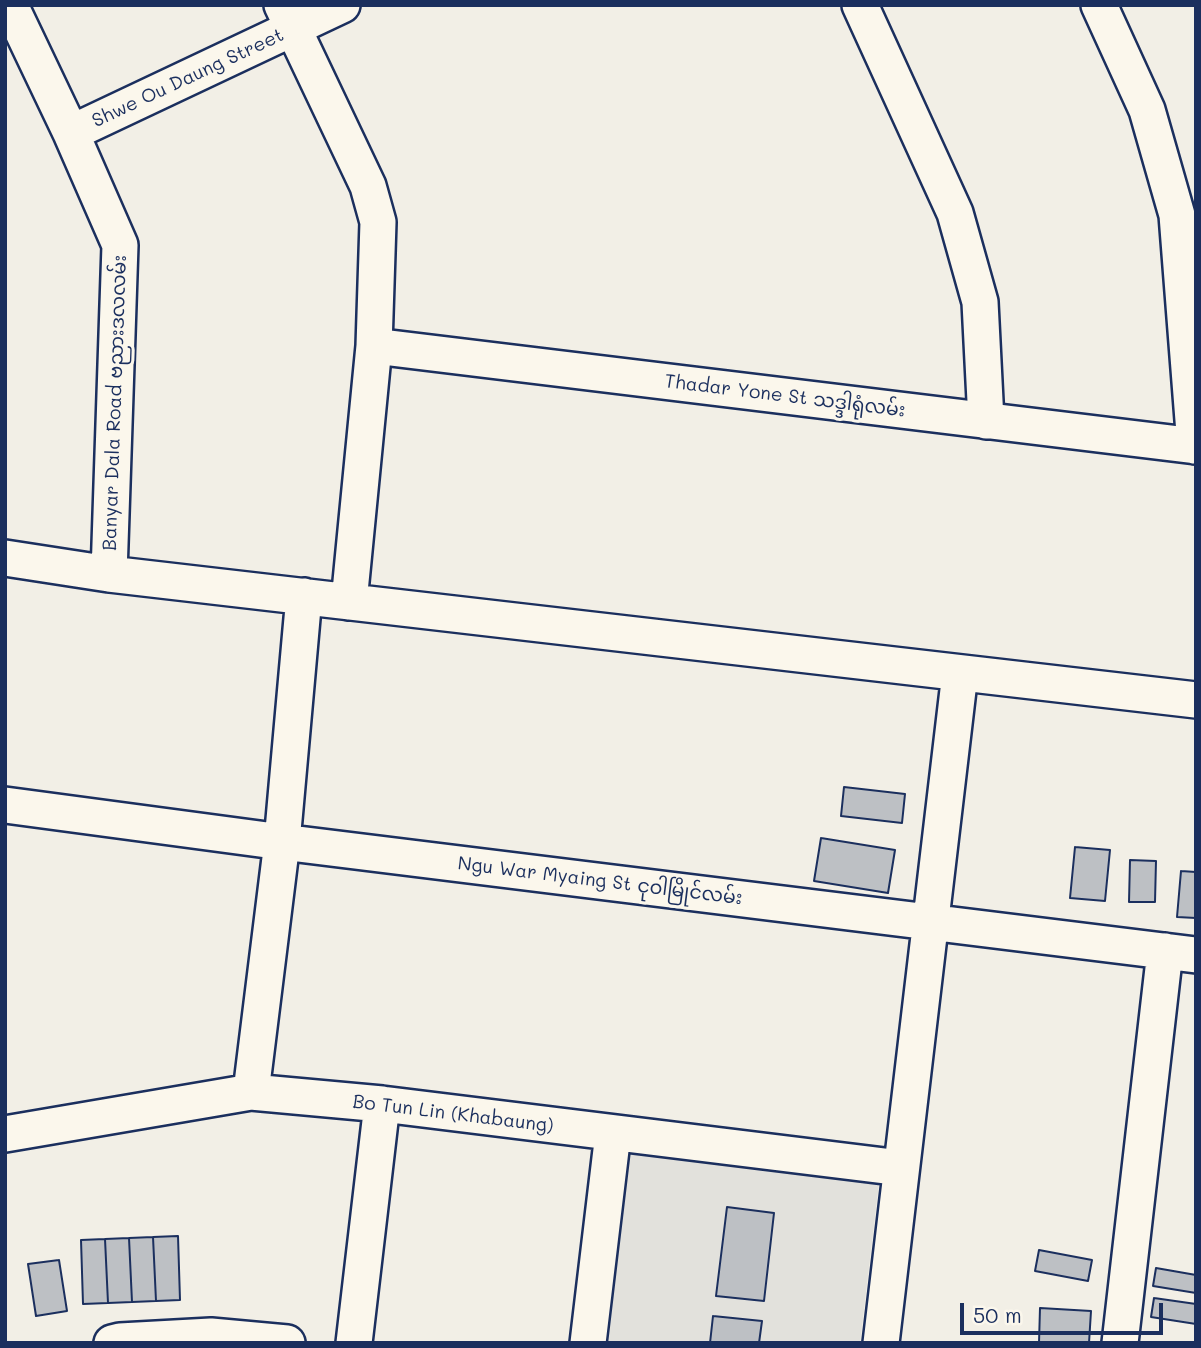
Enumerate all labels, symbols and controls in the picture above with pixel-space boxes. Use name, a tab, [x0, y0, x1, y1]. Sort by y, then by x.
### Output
street label: Shwe Ou Daung Street	[89, 24, 287, 132]
street label: Banyar Dala Road ဗညားဒလလမ်း	[98, 255, 132, 551]
street label: Thadar Yone St သဒ္ဒါရုံလမ်း	[663, 370, 907, 422]
street label: Ngu War Myaing St ငုဝါမြိုင်လမ်း	[456, 852, 744, 910]
street label: Bo Tun Lin (Khabaung)	[351, 1090, 555, 1138]
scale bar	[963, 1288, 1166, 1332]
text: 50 m	[973, 1301, 1022, 1328]

